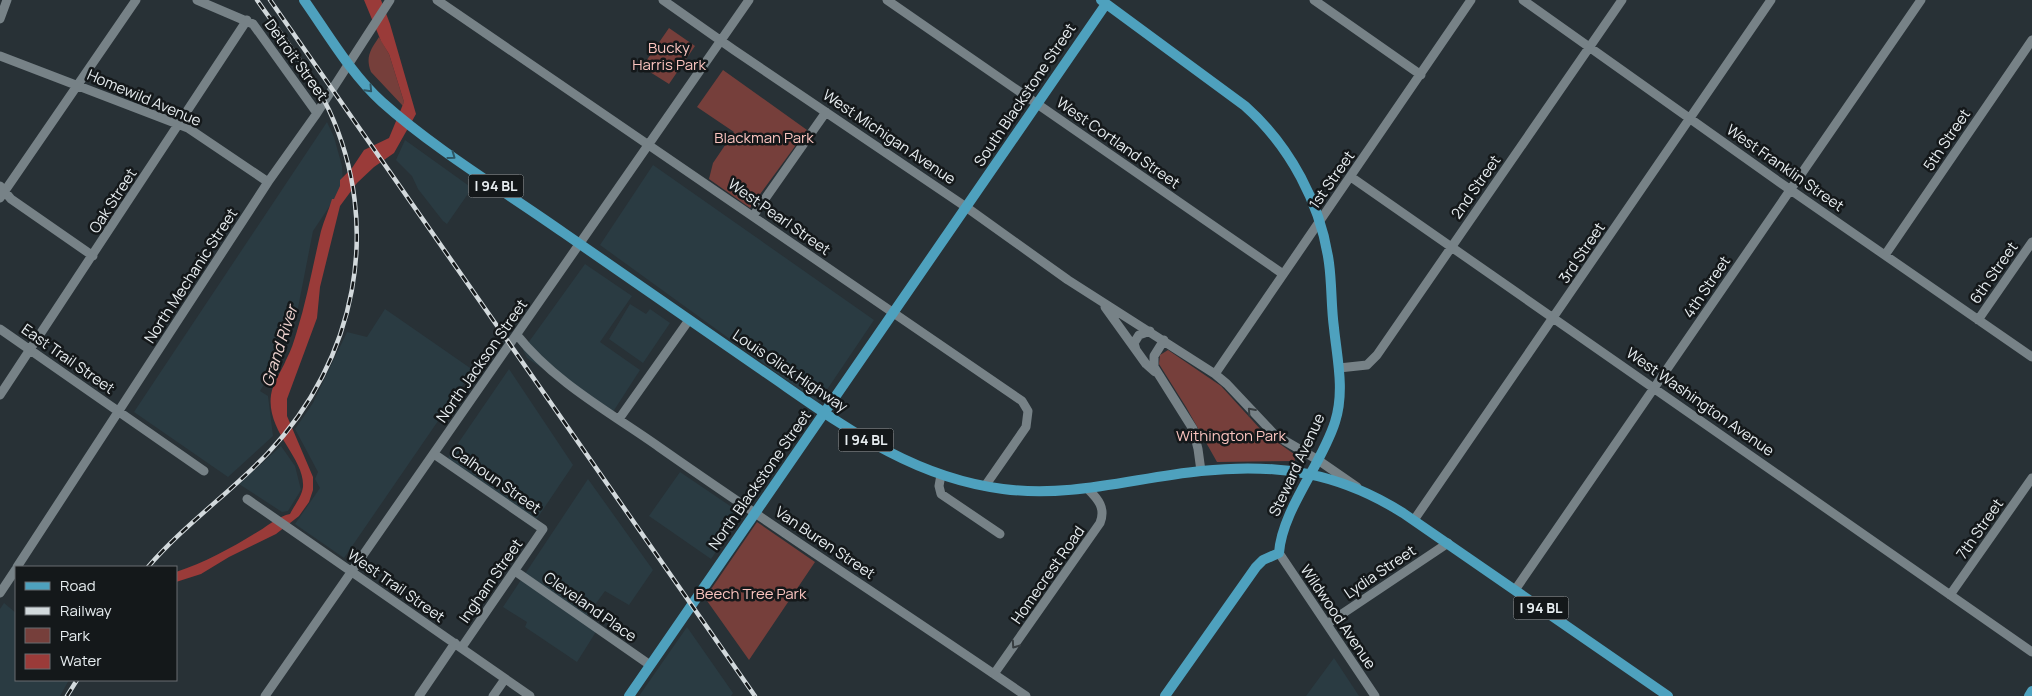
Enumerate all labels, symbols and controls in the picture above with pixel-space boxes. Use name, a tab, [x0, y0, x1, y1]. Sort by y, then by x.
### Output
street label: Detroit Street	[260, 15, 333, 105]
street label: South Blackstone Street	[969, 19, 1080, 171]
park label: Bucky Harris Park	[632, 37, 706, 75]
street label: Homewild Avenue	[84, 64, 205, 131]
one-way arrow	[363, 83, 372, 92]
street label: West Michigan Avenue	[819, 84, 960, 189]
street label: West Cortland Street	[1052, 92, 1184, 193]
street label: 5th Street	[1918, 105, 1975, 175]
street label: West Franklin Street	[1722, 119, 1848, 216]
park label: Blackman Park	[714, 127, 814, 148]
street label: 1st Street	[1304, 146, 1359, 213]
one-way arrow	[447, 150, 456, 159]
street label: 2nd Street	[1446, 151, 1505, 223]
street label: Oak Street	[84, 164, 141, 237]
street label: West Pearl Street	[724, 173, 835, 260]
road number: I 94 BL	[468, 175, 524, 198]
street label: North Mechanic Street	[139, 204, 242, 347]
street label: 3rd Street	[1553, 218, 1610, 287]
street label: 6th Street	[1965, 237, 2023, 308]
street label: 4th Street	[1678, 251, 1735, 322]
street label: North Jackson Street	[431, 295, 532, 427]
water label: Grand River	[255, 300, 303, 390]
street label: East Trail Street	[17, 319, 119, 399]
street label: Louis Glick Highway	[729, 324, 852, 417]
street label: West Washington Avenue	[1622, 342, 1779, 461]
street label: North Blackstone Street	[703, 406, 816, 554]
one-way arrow	[1248, 407, 1257, 416]
street label: Steward Avenue	[1264, 410, 1330, 520]
park label: Withington Park	[1176, 425, 1286, 446]
road number: I 94 BL	[838, 428, 894, 452]
street label: Calhoun Street	[447, 441, 545, 518]
street label: 7th Street	[1951, 494, 2008, 563]
street label: Van Buren Street	[771, 501, 879, 584]
street label: Homecrest Road	[1006, 521, 1089, 628]
street label: Ingham Street	[454, 534, 527, 627]
street label: Lydia Street	[1340, 540, 1420, 603]
street label: West Trail Street	[343, 544, 449, 627]
street label: Wildwood Avenue	[1296, 560, 1381, 673]
legend	[15, 566, 178, 681]
street label: Cleveland Place	[540, 567, 641, 647]
text: Road	[60, 575, 96, 596]
park label: Beech Tree Park	[696, 583, 807, 604]
road number: I 94 BL	[1514, 596, 1568, 620]
text: Railway	[60, 600, 112, 621]
text: Park	[60, 625, 90, 646]
one-way arrow	[1012, 639, 1020, 648]
text: Water	[60, 650, 102, 671]

